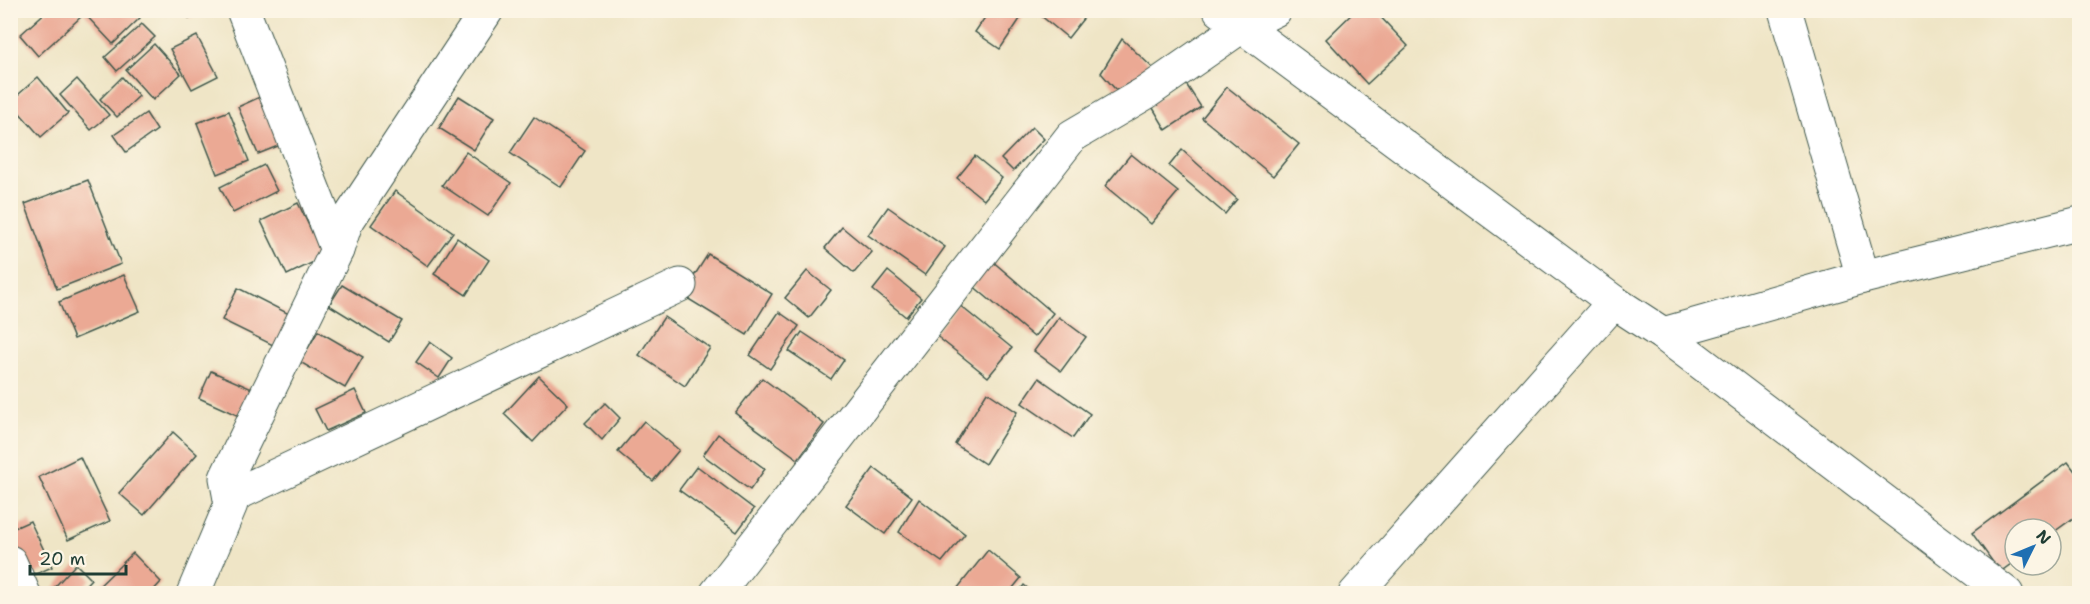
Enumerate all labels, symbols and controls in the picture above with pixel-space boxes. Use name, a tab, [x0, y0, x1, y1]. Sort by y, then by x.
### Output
north arrow	[2003, 517, 2063, 577]
text: N	[2032, 525, 2056, 549]
scale bar	[30, 538, 126, 576]
text: 20 m	[39, 547, 85, 571]

